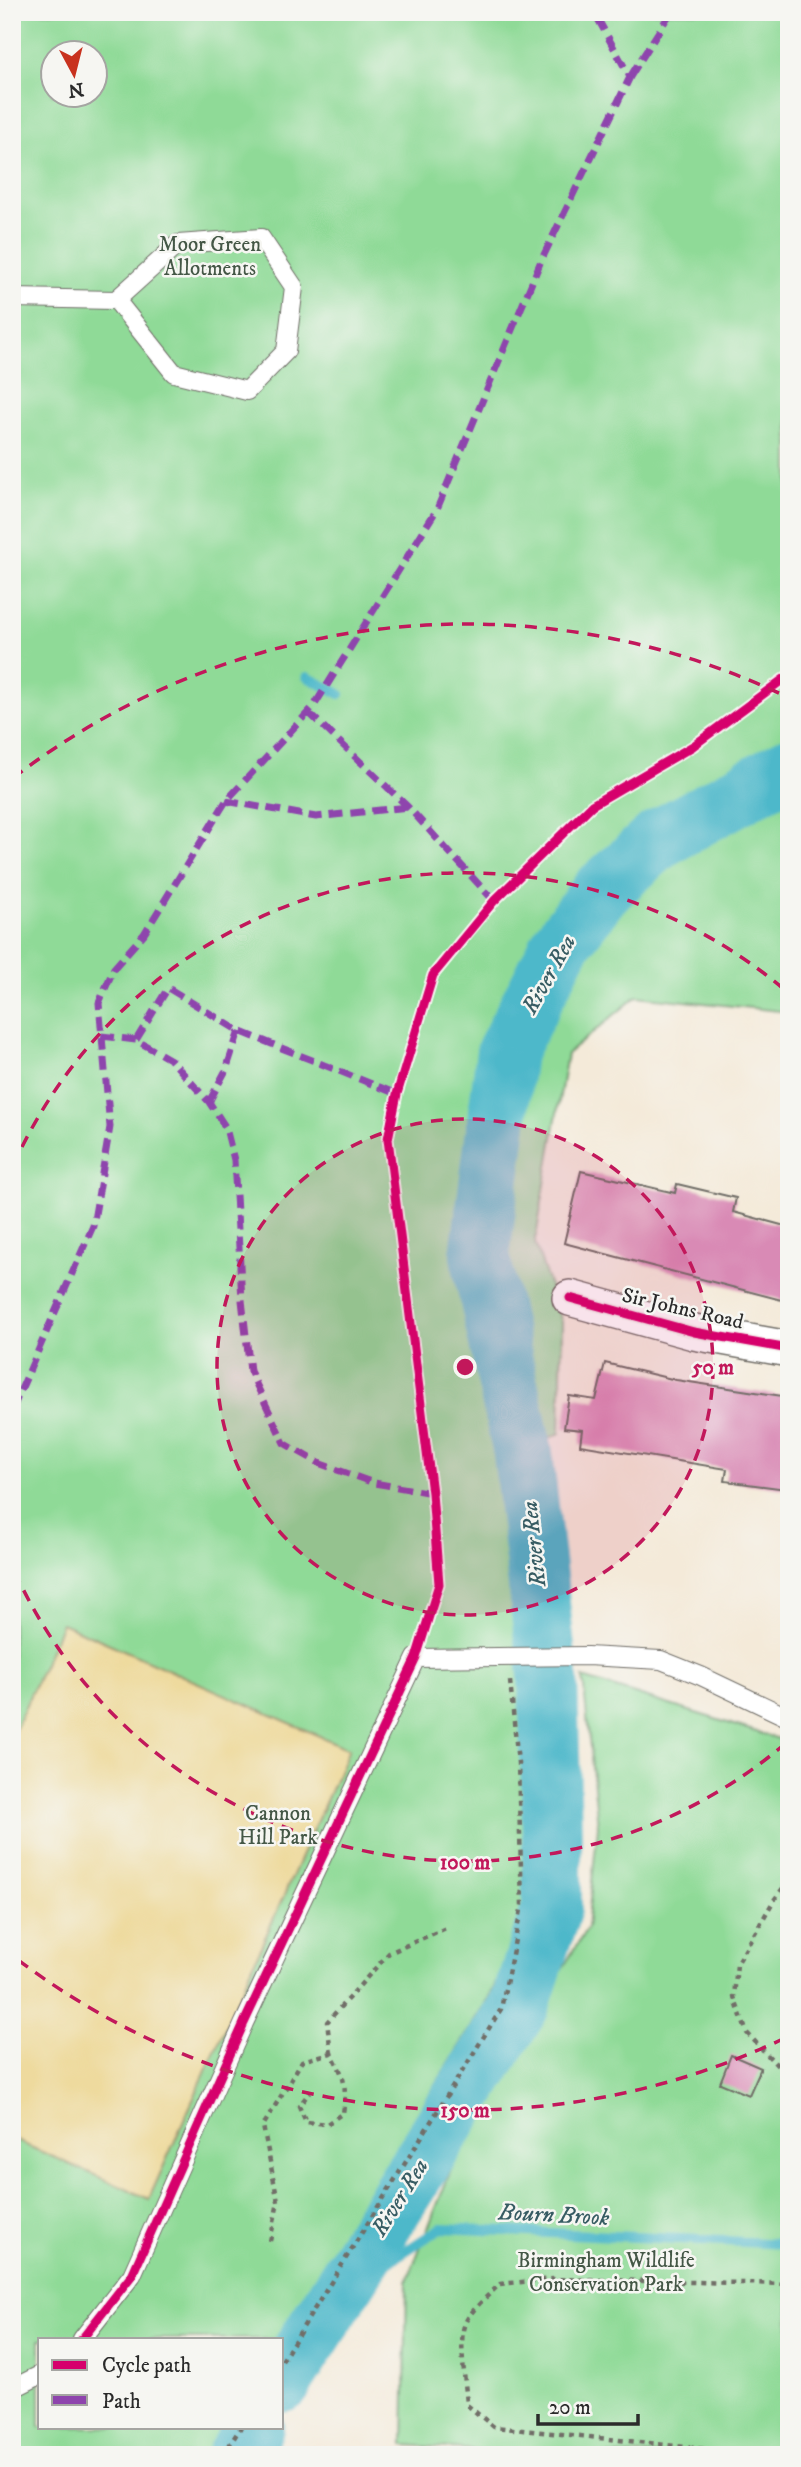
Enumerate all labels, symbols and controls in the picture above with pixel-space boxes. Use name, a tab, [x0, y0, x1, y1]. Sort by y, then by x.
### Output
north arrow	[38, 38, 108, 108]
text: N	[66, 77, 85, 102]
park label: Moor Green Allotments	[159, 232, 261, 282]
water label: River Rea	[515, 930, 583, 1020]
street label: Sir Johns Road	[620, 1282, 747, 1336]
centre of rings	[453, 1355, 477, 1379]
text: 50 m	[691, 1355, 734, 1381]
water label: River Rea	[516, 1499, 554, 1589]
park label: Cannon Hill Park	[238, 1801, 318, 1851]
text: 100 m	[440, 1850, 490, 1876]
text: 150 m	[440, 2098, 490, 2124]
water label: River Rea	[365, 2154, 435, 2243]
water label: Bourn Brook	[497, 2198, 610, 2233]
park label: Birmingham Wildlife Conservation Park	[517, 2248, 695, 2298]
legend	[38, 2338, 284, 2428]
text: Cycle path	[102, 2353, 191, 2379]
scale bar	[538, 2383, 638, 2427]
text: Path	[102, 2389, 141, 2415]
text: 20 m	[549, 2395, 591, 2421]

